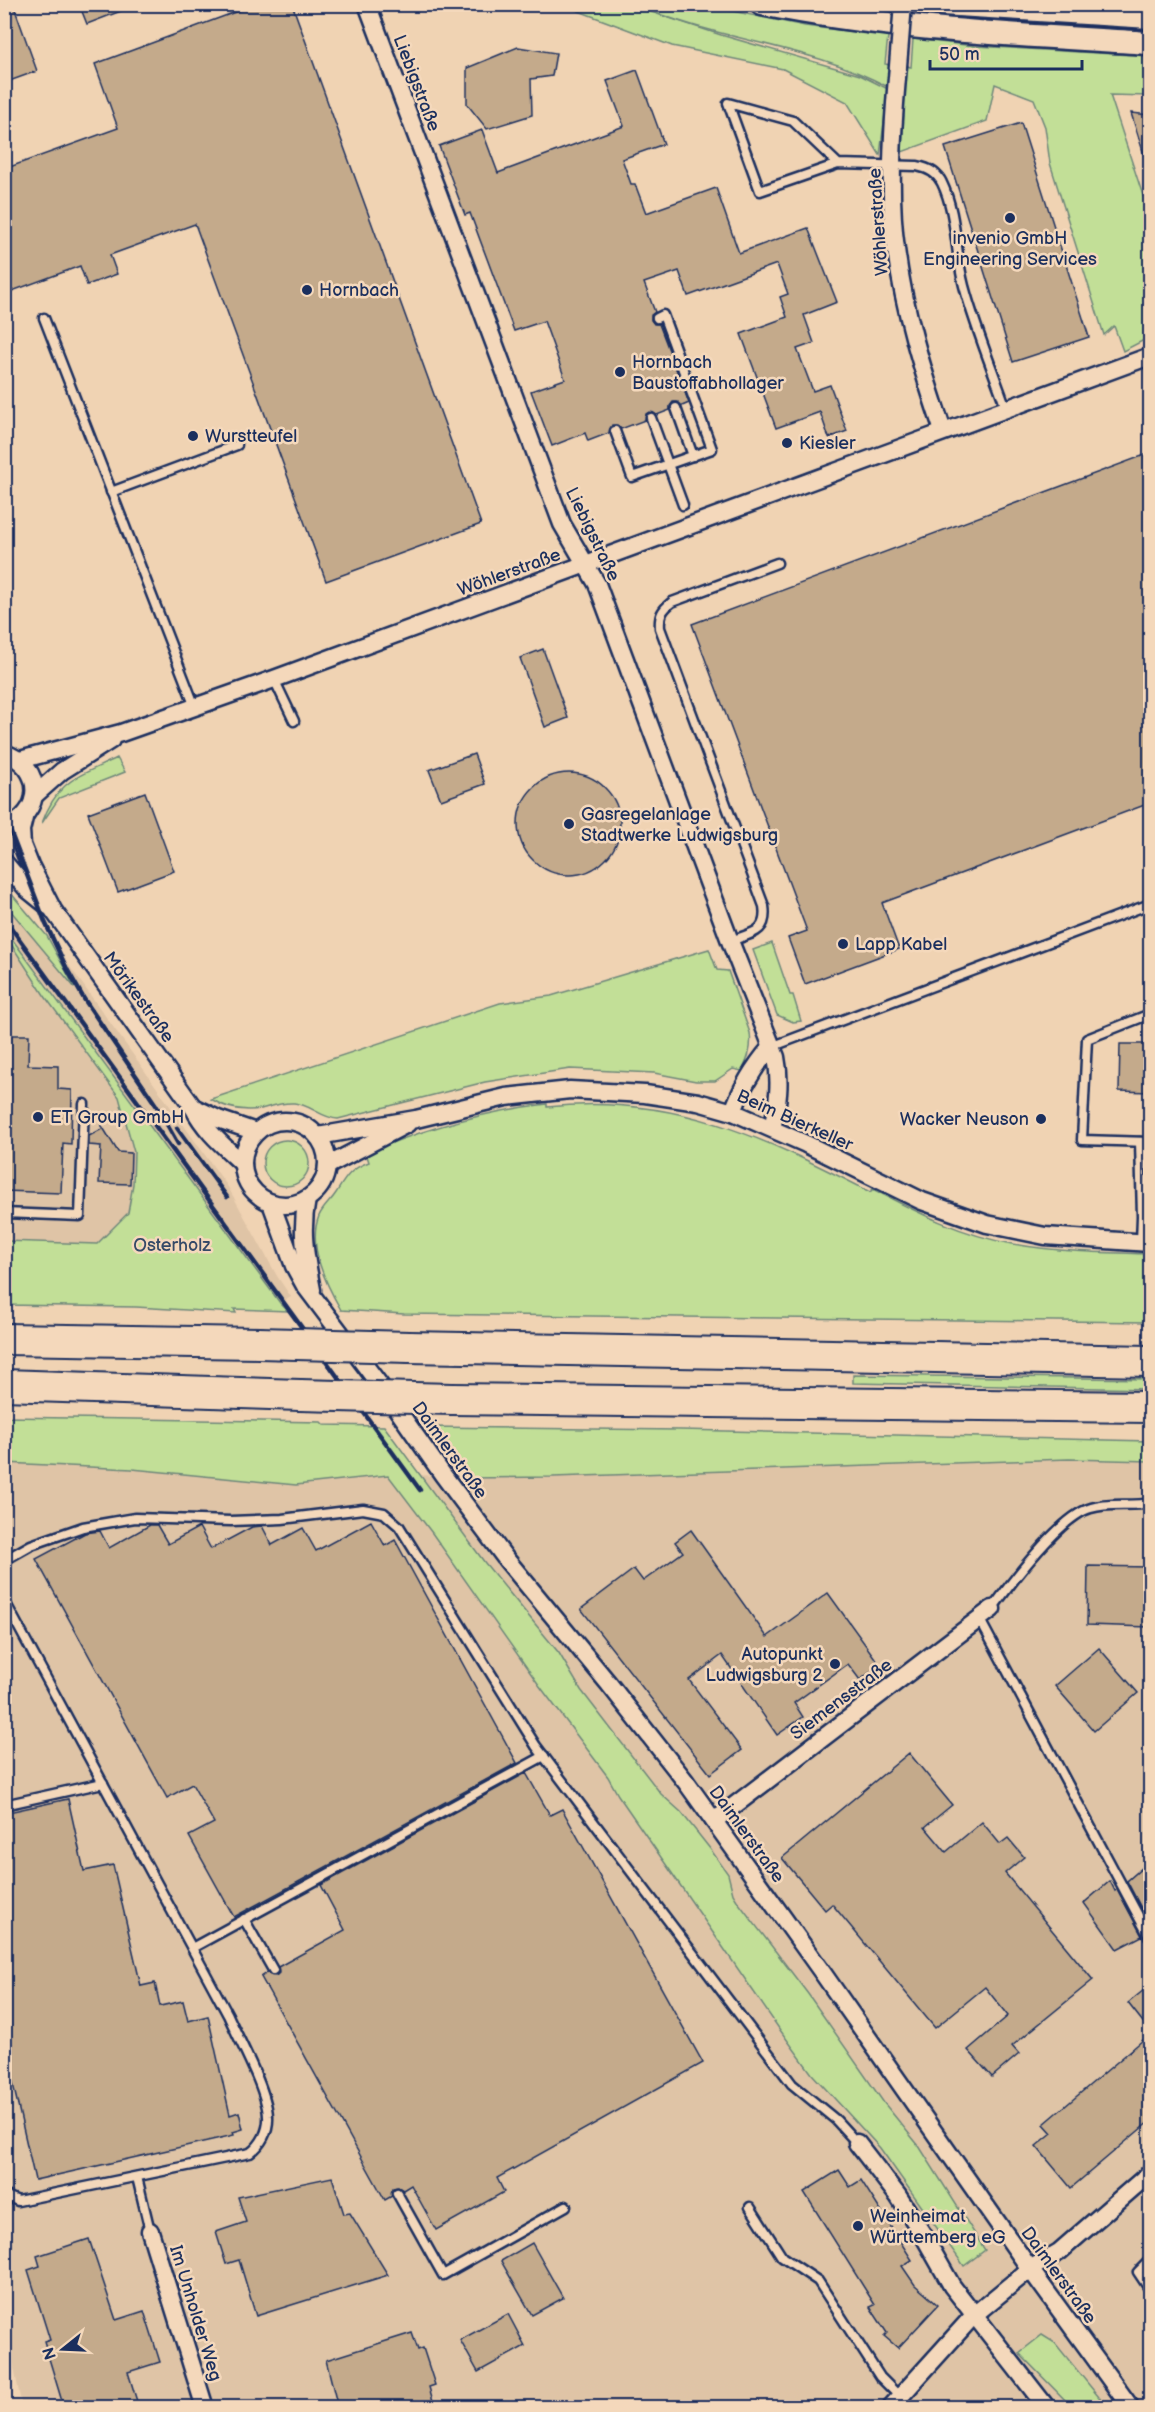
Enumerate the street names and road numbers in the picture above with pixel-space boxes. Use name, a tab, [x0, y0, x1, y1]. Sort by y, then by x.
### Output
street label: Liebigstraße	[389, 32, 445, 135]
street label: Wöhlerstraße	[864, 167, 893, 277]
street label: Liebigstraße	[561, 484, 624, 585]
street label: Wöhlerstraße	[455, 544, 564, 601]
street label: Mörikestraße	[99, 948, 179, 1047]
street label: Beim Bierkeller	[733, 1085, 857, 1156]
street label: Daimlerstraße	[407, 1398, 492, 1503]
street label: Siemensstraße	[786, 1654, 897, 1744]
street label: Daimlerstraße	[704, 1782, 789, 1887]
street label: Daimlerstraße	[1016, 2223, 1101, 2328]
street label: Im Unholder Weg	[165, 2243, 226, 2384]

